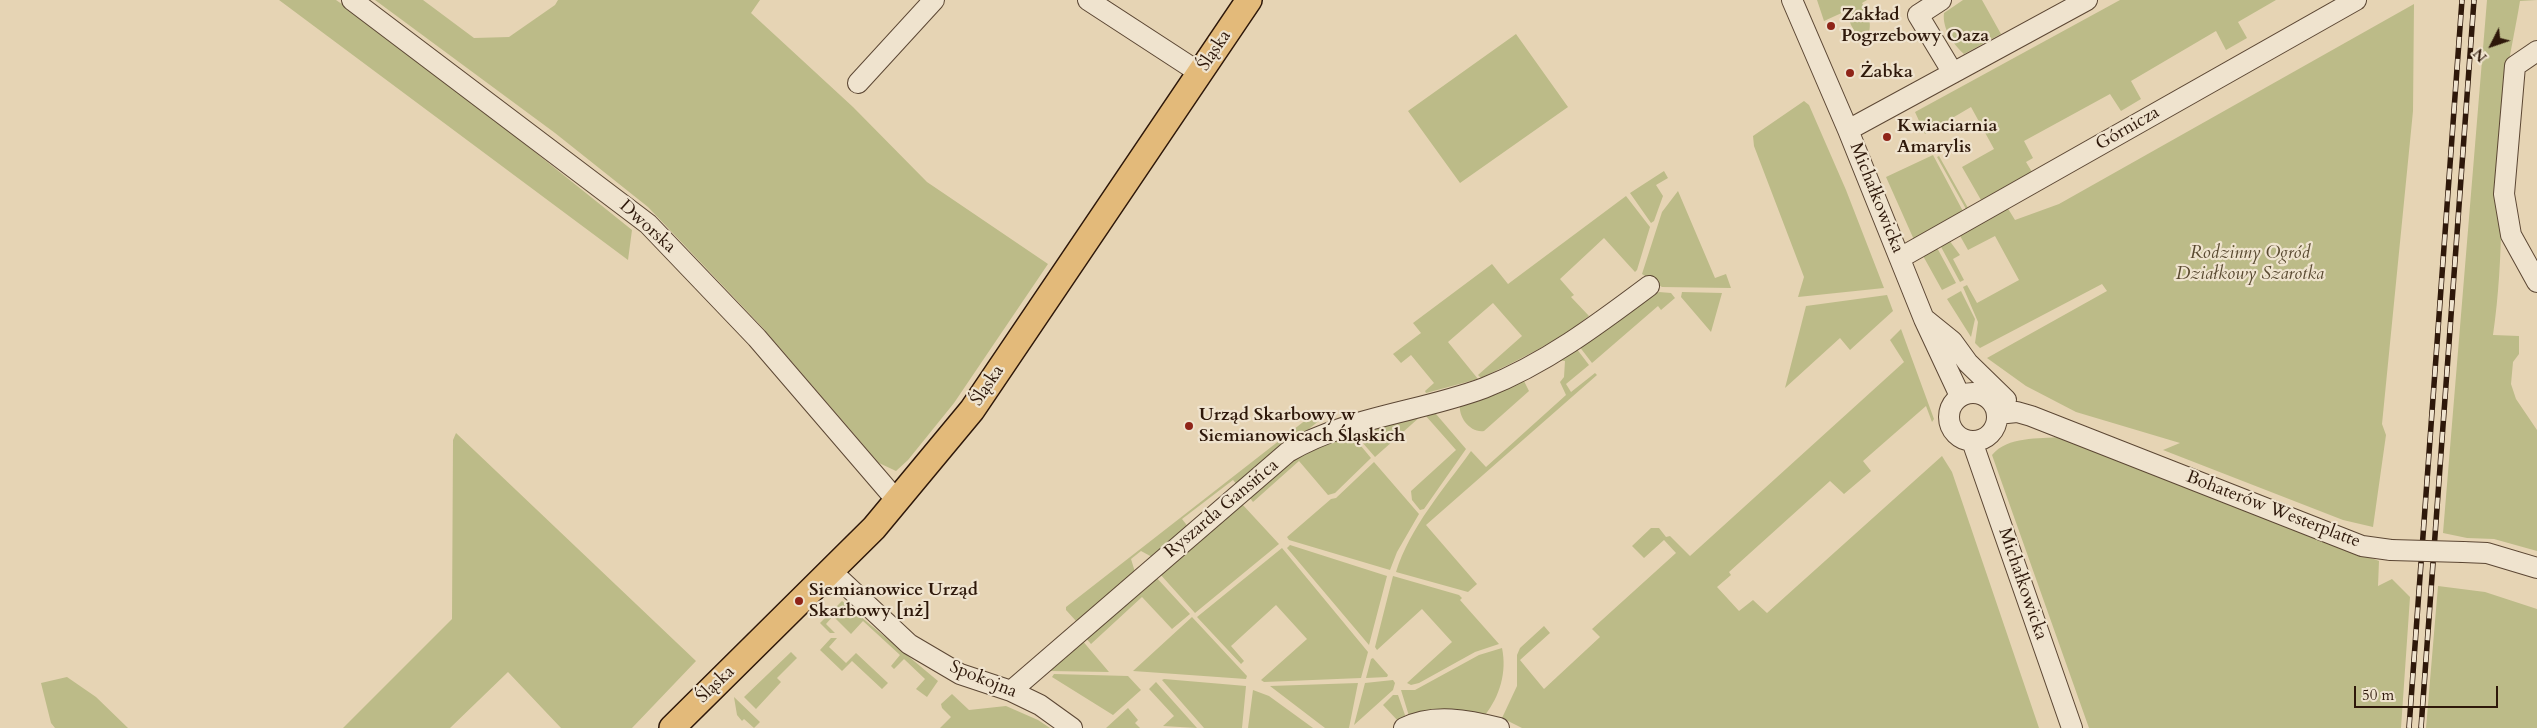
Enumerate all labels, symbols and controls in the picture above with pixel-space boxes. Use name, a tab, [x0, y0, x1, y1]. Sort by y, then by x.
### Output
place label: Zakład Pogrzebowy Oaza	[1841, 5, 1989, 48]
marker: Zakład Pogrzebowy Oaza	[1825, 20, 1837, 32]
north arrow	[2467, 20, 2517, 70]
street label: Śląska	[1194, 26, 1236, 76]
text: N	[2469, 44, 2491, 66]
place label: Żabka	[1860, 62, 1913, 84]
marker: Żabka	[1844, 67, 1856, 79]
street label: Górnicza	[2092, 102, 2164, 156]
place label: Kwiaciarnia Amarylis	[1897, 116, 1997, 158]
marker: Kwiaciarnia Amarylis	[1881, 131, 1893, 143]
street label: Michałkowicka	[1844, 140, 1908, 256]
street label: Dworska	[614, 196, 680, 258]
park label: Rodzinny Ogród Działkowy Szarotka	[2176, 243, 2324, 286]
street label: Śląska	[967, 361, 1009, 411]
place label: Urząd Skarbowy w Siemianowicach Śląskich	[1199, 405, 1405, 448]
marker: Urząd Skarbowy w Siemianowicach Śląskich	[1183, 420, 1195, 432]
street label: Ryszarda Gansińca	[1161, 455, 1283, 563]
street label: Bohaterów Westerplatte	[2183, 467, 2363, 553]
street label: Michałkowicka	[1993, 525, 2051, 643]
place label: Siemianowice Urząd Skarbowy [nż]	[809, 580, 978, 622]
marker: Siemianowice Urząd Skarbowy [nż]	[793, 595, 805, 607]
street label: Spokojna	[946, 657, 1020, 703]
street label: Śląska	[692, 662, 740, 708]
scale bar	[2357, 676, 2501, 708]
text: 50 m	[2362, 685, 2394, 705]

